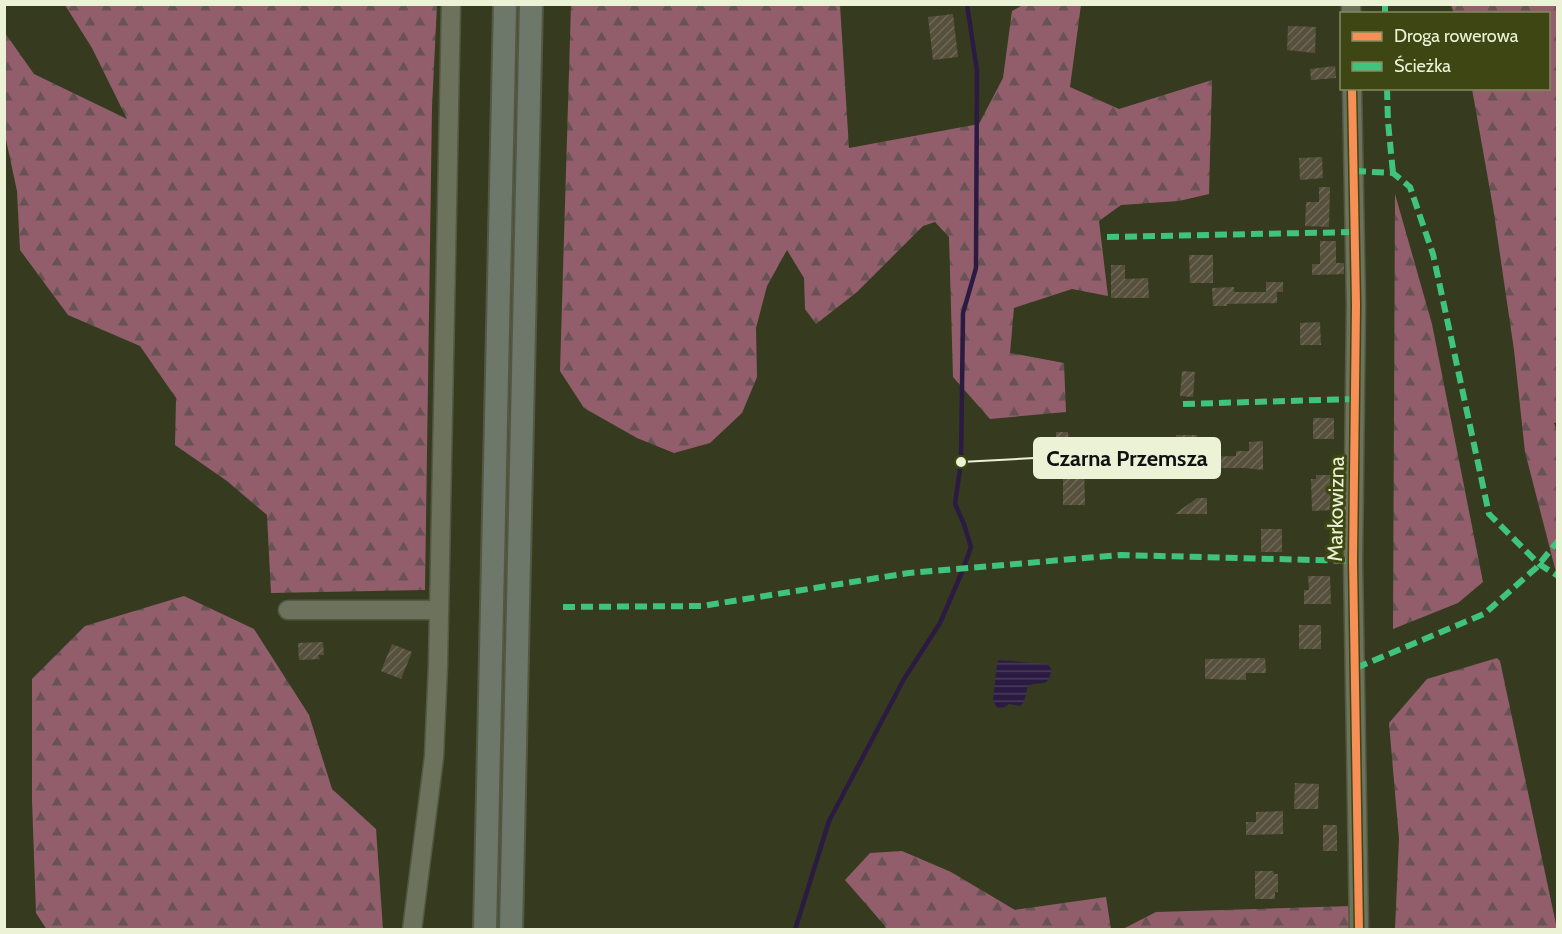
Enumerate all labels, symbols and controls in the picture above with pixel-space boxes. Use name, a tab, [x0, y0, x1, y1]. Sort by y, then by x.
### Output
legend	[1340, 12, 1550, 90]
text: Droga rowerowa	[1394, 25, 1519, 47]
text: Ścieżka	[1394, 55, 1451, 77]
callout: Czarna Przemsza	[1034, 438, 1220, 478]
text: Czarna Przemsza	[1046, 445, 1208, 472]
street label: Markowizna	[1322, 456, 1349, 562]

